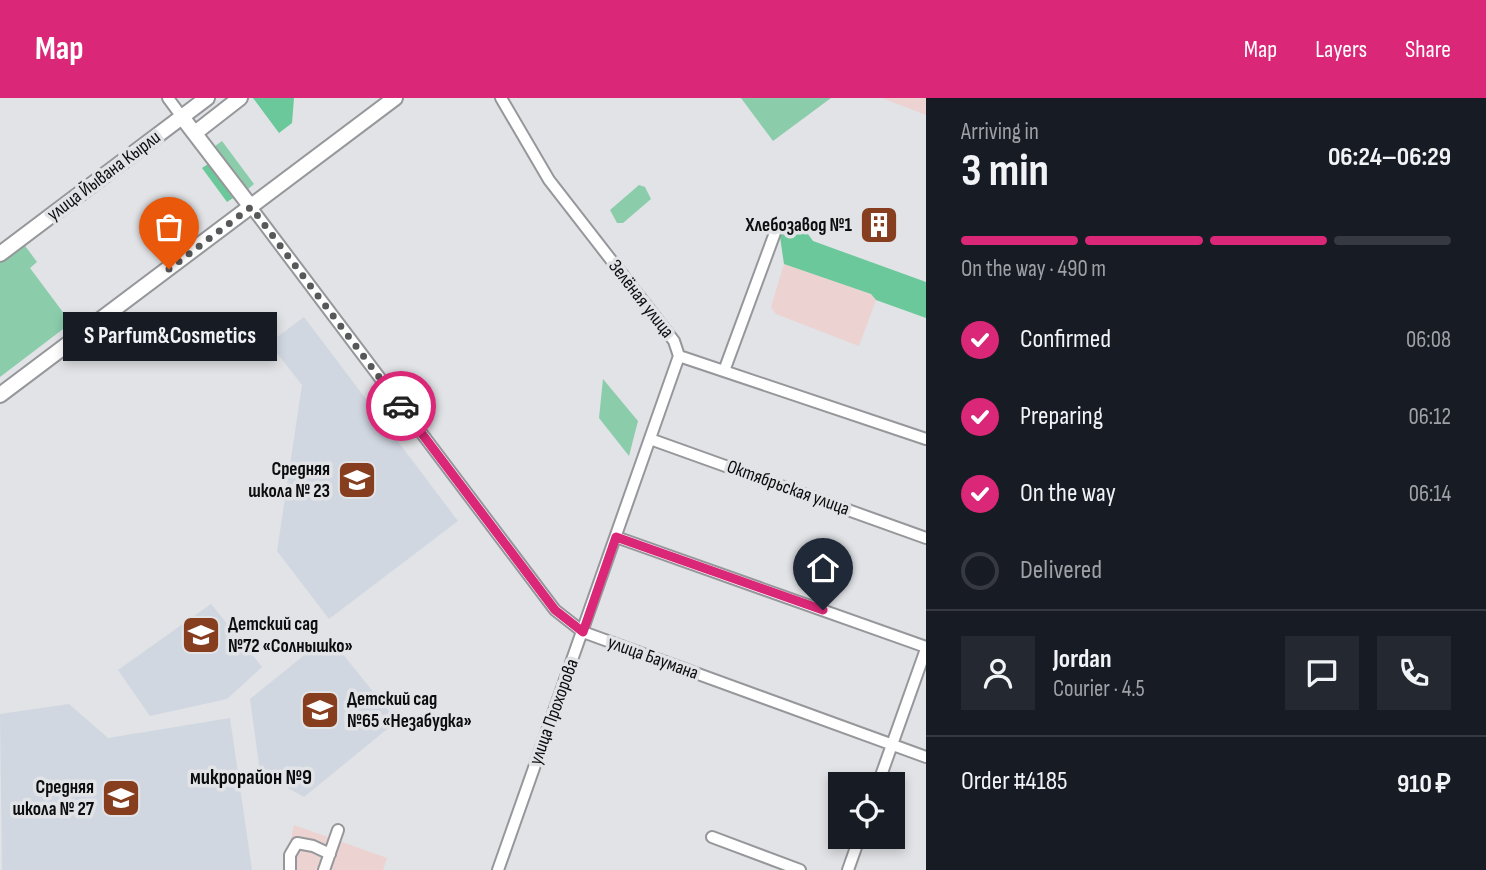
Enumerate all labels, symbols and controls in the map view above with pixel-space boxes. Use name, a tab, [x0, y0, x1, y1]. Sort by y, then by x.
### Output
text: Map	[35, 29, 84, 69]
text: Map	[1244, 35, 1277, 64]
text: Layers	[1315, 35, 1367, 64]
text: Share	[1405, 35, 1451, 64]
text: Arriving in	[961, 118, 1039, 146]
street label: улица Йывана Кырли	[43, 126, 165, 226]
text: 06:24–06:29	[1328, 142, 1451, 173]
text: 3 min	[961, 144, 1049, 199]
pin	[139, 197, 199, 269]
building icon: Хлебозавод №1	[858, 204, 900, 246]
icon: bag	[150, 208, 188, 246]
place label: Хлебозавод №1	[744, 214, 853, 237]
street label: Зелёная улица	[603, 255, 679, 343]
text: On the way · 490 m	[961, 255, 1106, 283]
callout: S Parfum&Cosmetics	[62, 311, 276, 360]
icon: check	[961, 321, 999, 359]
text: S Parfum&Cosmetics	[84, 322, 256, 350]
text: Confirmed	[1020, 324, 1111, 355]
text: 06:08	[1406, 326, 1451, 354]
courier	[366, 371, 436, 441]
icon: car	[382, 387, 420, 425]
icon: check	[961, 398, 999, 436]
text: Preparing	[1020, 401, 1103, 432]
text: 06:12	[1409, 403, 1451, 431]
street label: Октябрьская улица	[724, 455, 852, 521]
place label: Средняя школа № 23	[248, 458, 330, 503]
school or university icon: Средняя школа № 23	[336, 459, 378, 501]
icon: check	[961, 475, 999, 513]
text: On the way	[1020, 478, 1116, 509]
text: 06:14	[1409, 480, 1451, 508]
pin	[793, 538, 853, 610]
icon: home	[804, 549, 842, 587]
text: Delivered	[1020, 555, 1102, 586]
place label: Детский сад №72 «Солнышко»	[228, 613, 353, 658]
school or university icon: Детский сад №72 «Солнышко»	[180, 614, 222, 656]
street label: улица Баумана	[605, 631, 701, 685]
button: person	[961, 636, 1035, 710]
button: chat	[1285, 636, 1359, 710]
button: phone	[1377, 636, 1451, 710]
text: Jordan	[1053, 644, 1111, 675]
street label: улица Прохорова	[524, 656, 584, 768]
text: Courier · 4.5	[1053, 675, 1145, 703]
place label: Детский сад №65 «Незабудка»	[347, 688, 472, 733]
school or university icon: Детский сад №65 «Незабудка»	[299, 689, 341, 731]
district label: микрорайон №9	[190, 765, 312, 790]
text: Order #4185	[961, 766, 1067, 797]
text: 910 ₽	[1397, 769, 1451, 800]
map controls	[828, 772, 905, 849]
button: locate	[828, 772, 905, 849]
place label: Средняя школа № 27	[12, 776, 95, 821]
school or university icon: Средняя школа № 27	[100, 777, 142, 819]

